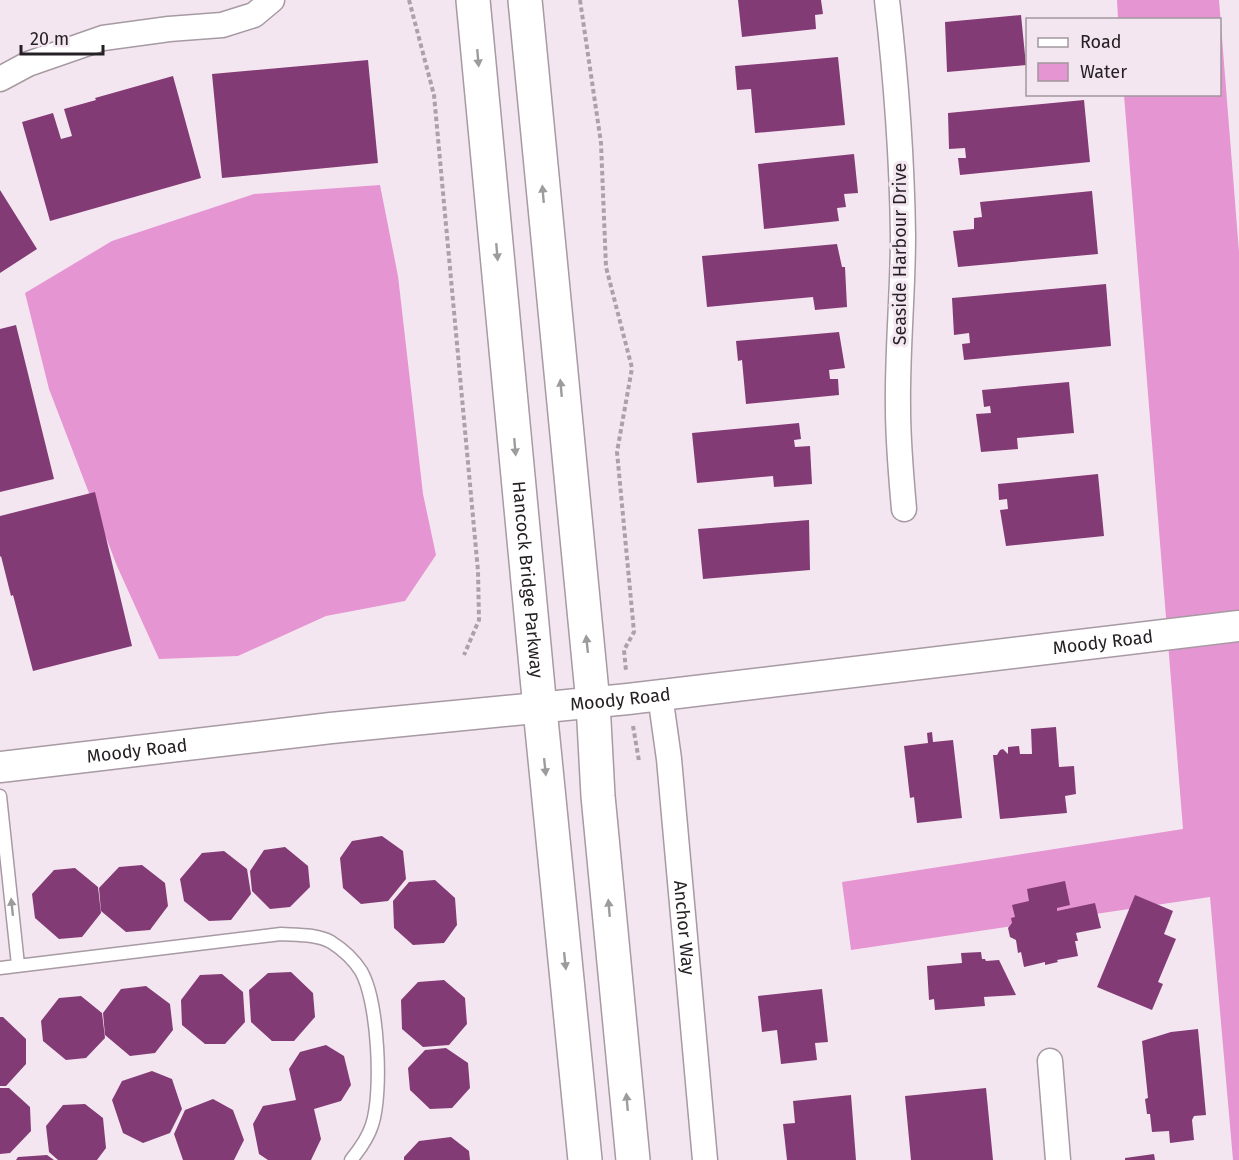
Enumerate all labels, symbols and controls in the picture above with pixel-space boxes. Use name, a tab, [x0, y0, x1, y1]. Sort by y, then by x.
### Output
scale bar	[21, 18, 104, 56]
legend	[1026, 18, 1221, 96]
text: 20 m	[30, 28, 69, 50]
text: Road	[1080, 31, 1122, 53]
one-way arrow	[473, 49, 483, 68]
text: Water	[1080, 61, 1127, 83]
street label: Seaside Harbour Drive	[889, 163, 911, 345]
one-way arrow	[538, 184, 548, 203]
one-way arrow	[492, 243, 502, 262]
one-way arrow	[556, 378, 566, 397]
one-way arrow	[510, 437, 520, 456]
street label: Hancock Bridge Parkway	[507, 480, 548, 679]
street label: Moody Road	[1051, 625, 1154, 659]
one-way arrow	[582, 635, 592, 654]
street label: Moody Road	[569, 683, 672, 716]
street label: Moody Road	[86, 734, 188, 768]
one-way arrow	[540, 757, 550, 776]
street label: Anchor Way	[669, 879, 699, 976]
one-way arrow	[7, 897, 17, 916]
one-way arrow	[604, 898, 614, 917]
one-way arrow	[560, 951, 570, 970]
one-way arrow	[622, 1092, 632, 1111]

